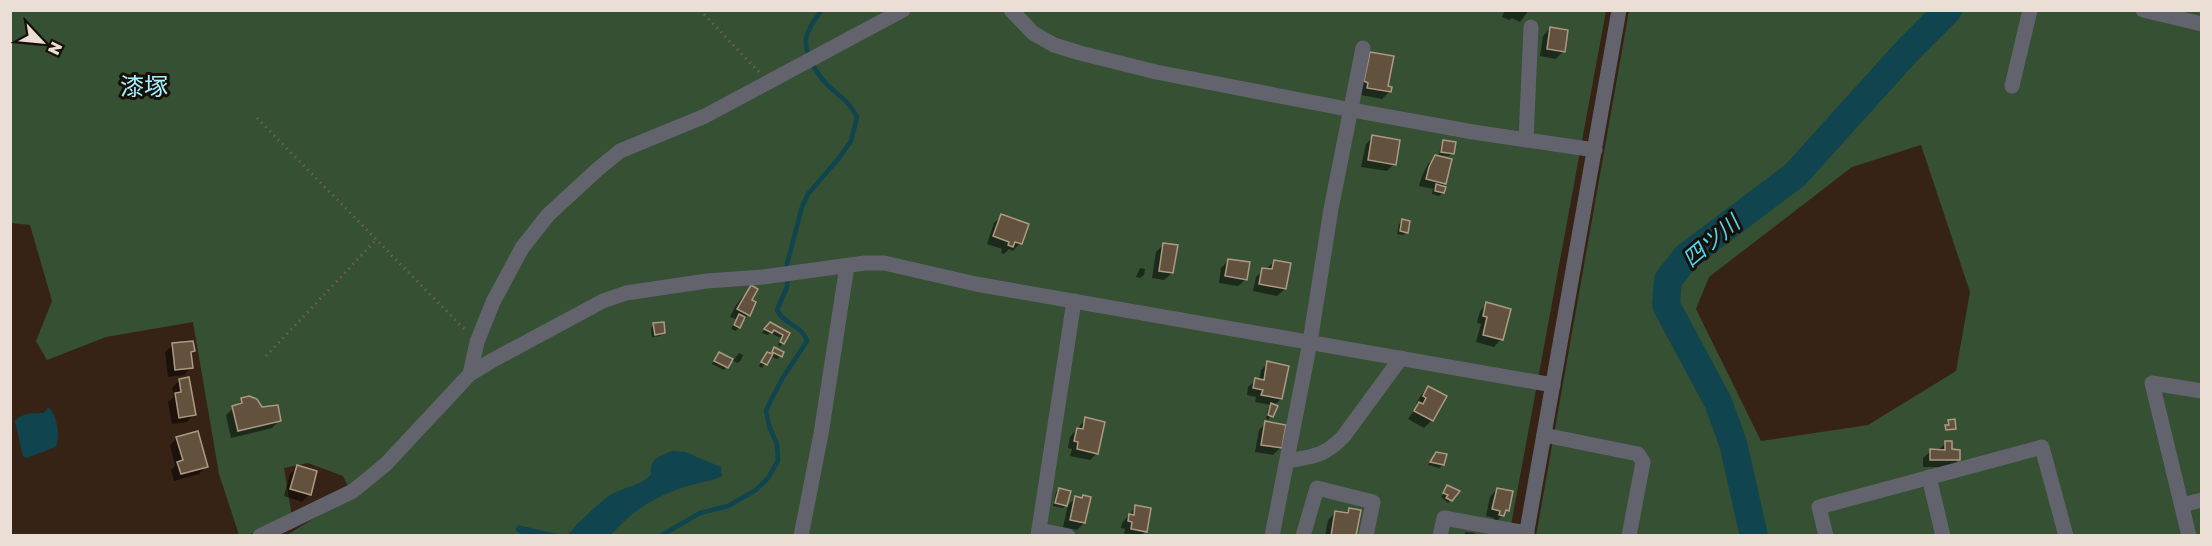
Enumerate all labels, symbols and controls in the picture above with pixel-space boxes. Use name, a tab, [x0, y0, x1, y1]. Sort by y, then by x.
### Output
north arrow	[12, 12, 72, 72]
text: N	[44, 39, 67, 58]
district label: 漆塚	[120, 71, 168, 100]
water label: 四ツ川	[1677, 208, 1746, 272]

